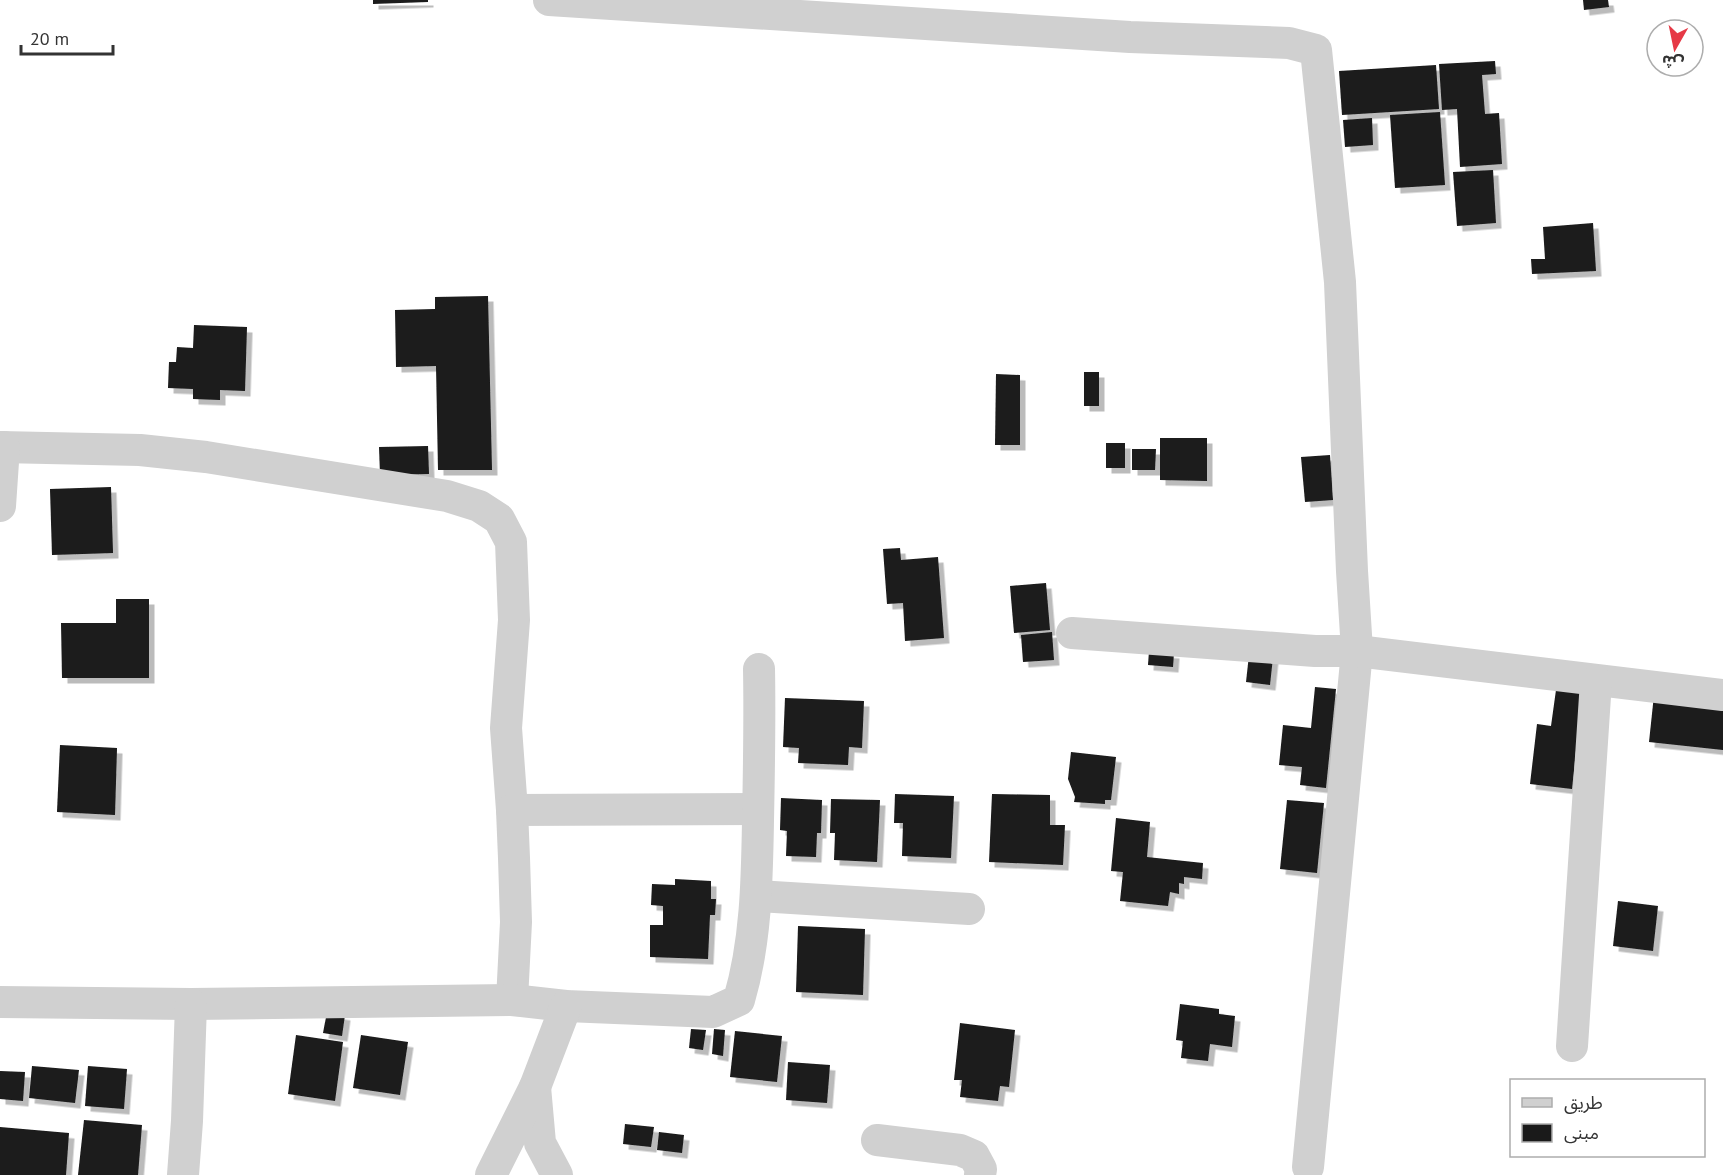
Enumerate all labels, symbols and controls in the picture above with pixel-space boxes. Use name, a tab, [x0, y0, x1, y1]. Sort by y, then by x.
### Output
scale bar	[21, 18, 112, 56]
north arrow	[1645, 18, 1705, 78]
text: 20 m	[30, 27, 69, 50]
text: ش	[1660, 51, 1685, 74]
legend	[1510, 1079, 1705, 1157]
text: طريق	[1564, 1091, 1603, 1114]
text: مبنى	[1564, 1121, 1599, 1144]

